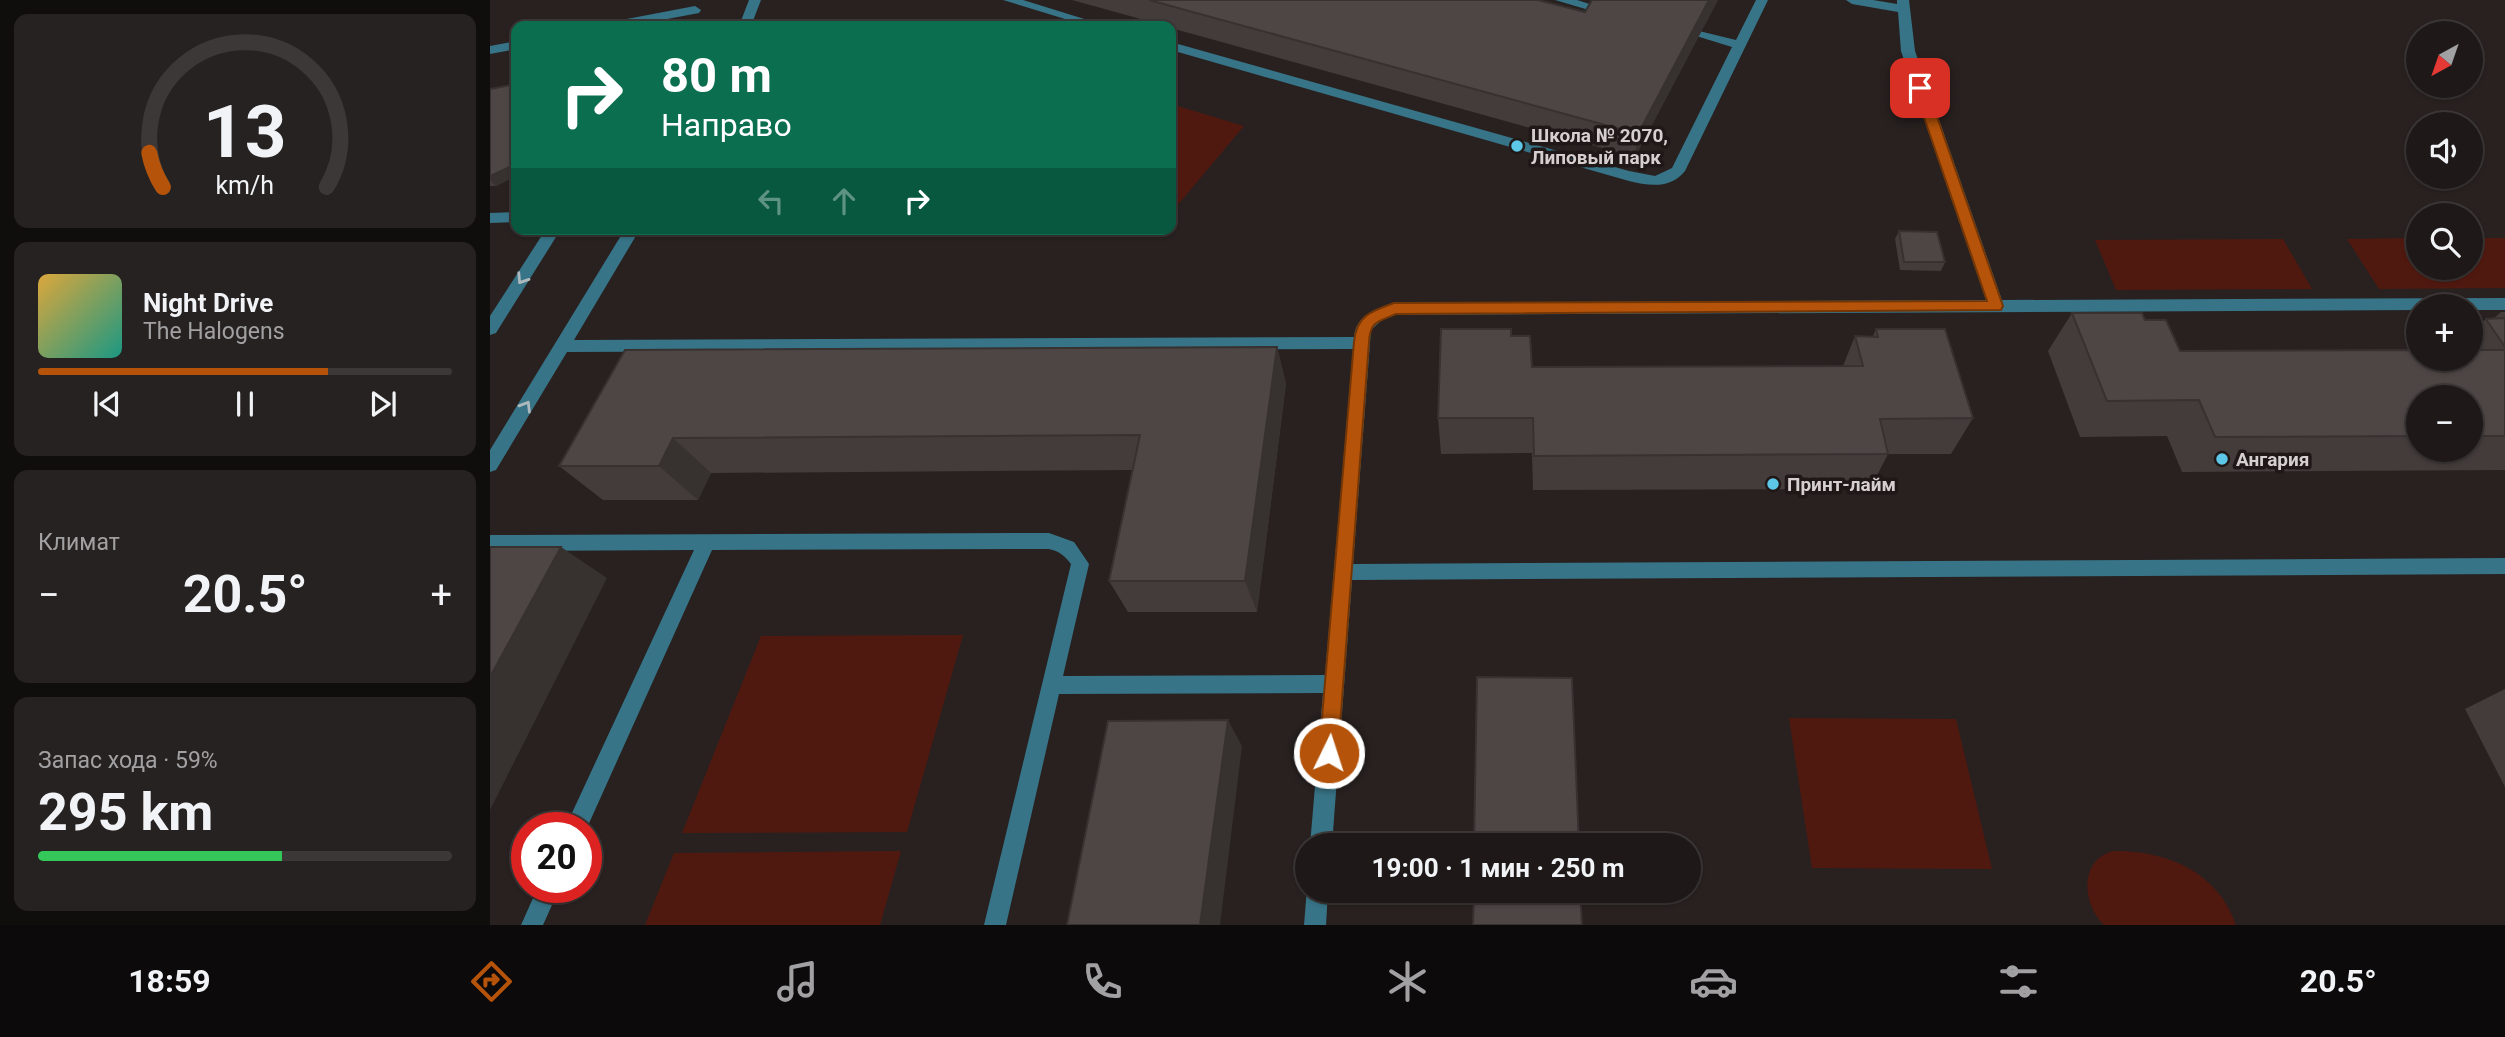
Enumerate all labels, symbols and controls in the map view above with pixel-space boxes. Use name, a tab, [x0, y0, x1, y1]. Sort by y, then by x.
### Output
north arrow	[2406, 21, 2483, 98]
map controls	[2406, 21, 2483, 462]
text: 80 m	[661, 47, 772, 104]
icon: right	[546, 49, 637, 140]
pin	[1890, 58, 1950, 118]
icon: arrive	[1901, 69, 1939, 107]
text: 13	[203, 89, 287, 175]
text: Направо	[661, 106, 792, 144]
button: sound	[2406, 112, 2483, 189]
place label: Школа № 2070, Липовый парк	[1531, 124, 1668, 169]
marker: Школа № 2070, Липовый парк	[1509, 138, 1525, 154]
text: km/h	[216, 171, 274, 200]
icon: left	[752, 182, 790, 220]
icon: ahead	[825, 182, 863, 220]
icon: right	[898, 182, 936, 220]
button: search	[2406, 203, 2483, 280]
one-way arrow	[518, 272, 531, 285]
text: Night Drive	[143, 288, 273, 318]
button: +	[2406, 294, 2483, 371]
text: The Halogens	[143, 318, 285, 345]
icon: previous	[88, 385, 126, 423]
icon: pause	[226, 385, 264, 423]
icon: next	[364, 385, 402, 423]
button: −	[2406, 385, 2483, 462]
one-way arrow	[517, 401, 530, 414]
place label: Ангария	[2236, 448, 2309, 471]
marker: Ангария	[2214, 451, 2230, 467]
place label: Принт-лайм	[1787, 473, 1896, 496]
marker: Принт-лайм	[1765, 476, 1781, 492]
text: Климат	[38, 529, 120, 556]
text: 20.5°	[183, 564, 308, 625]
text: −	[38, 573, 60, 617]
text: +	[430, 573, 452, 617]
position arrow	[1292, 716, 1366, 790]
text: Запас хода · 59%	[38, 747, 218, 774]
text: 295 km	[38, 782, 213, 843]
speed limit sign: 20	[511, 812, 602, 903]
text: 19:00 · 1 мин · 250 m	[1372, 853, 1624, 883]
icon: directions	[467, 957, 516, 1006]
icon: music	[773, 957, 822, 1006]
icon: phone	[1078, 957, 1127, 1006]
icon: climate	[1383, 957, 1432, 1006]
icon: car	[1689, 957, 1738, 1006]
icon: filters	[1994, 957, 2043, 1006]
text: 18:59	[128, 962, 211, 1000]
text: 20.5°	[2300, 962, 2377, 1000]

